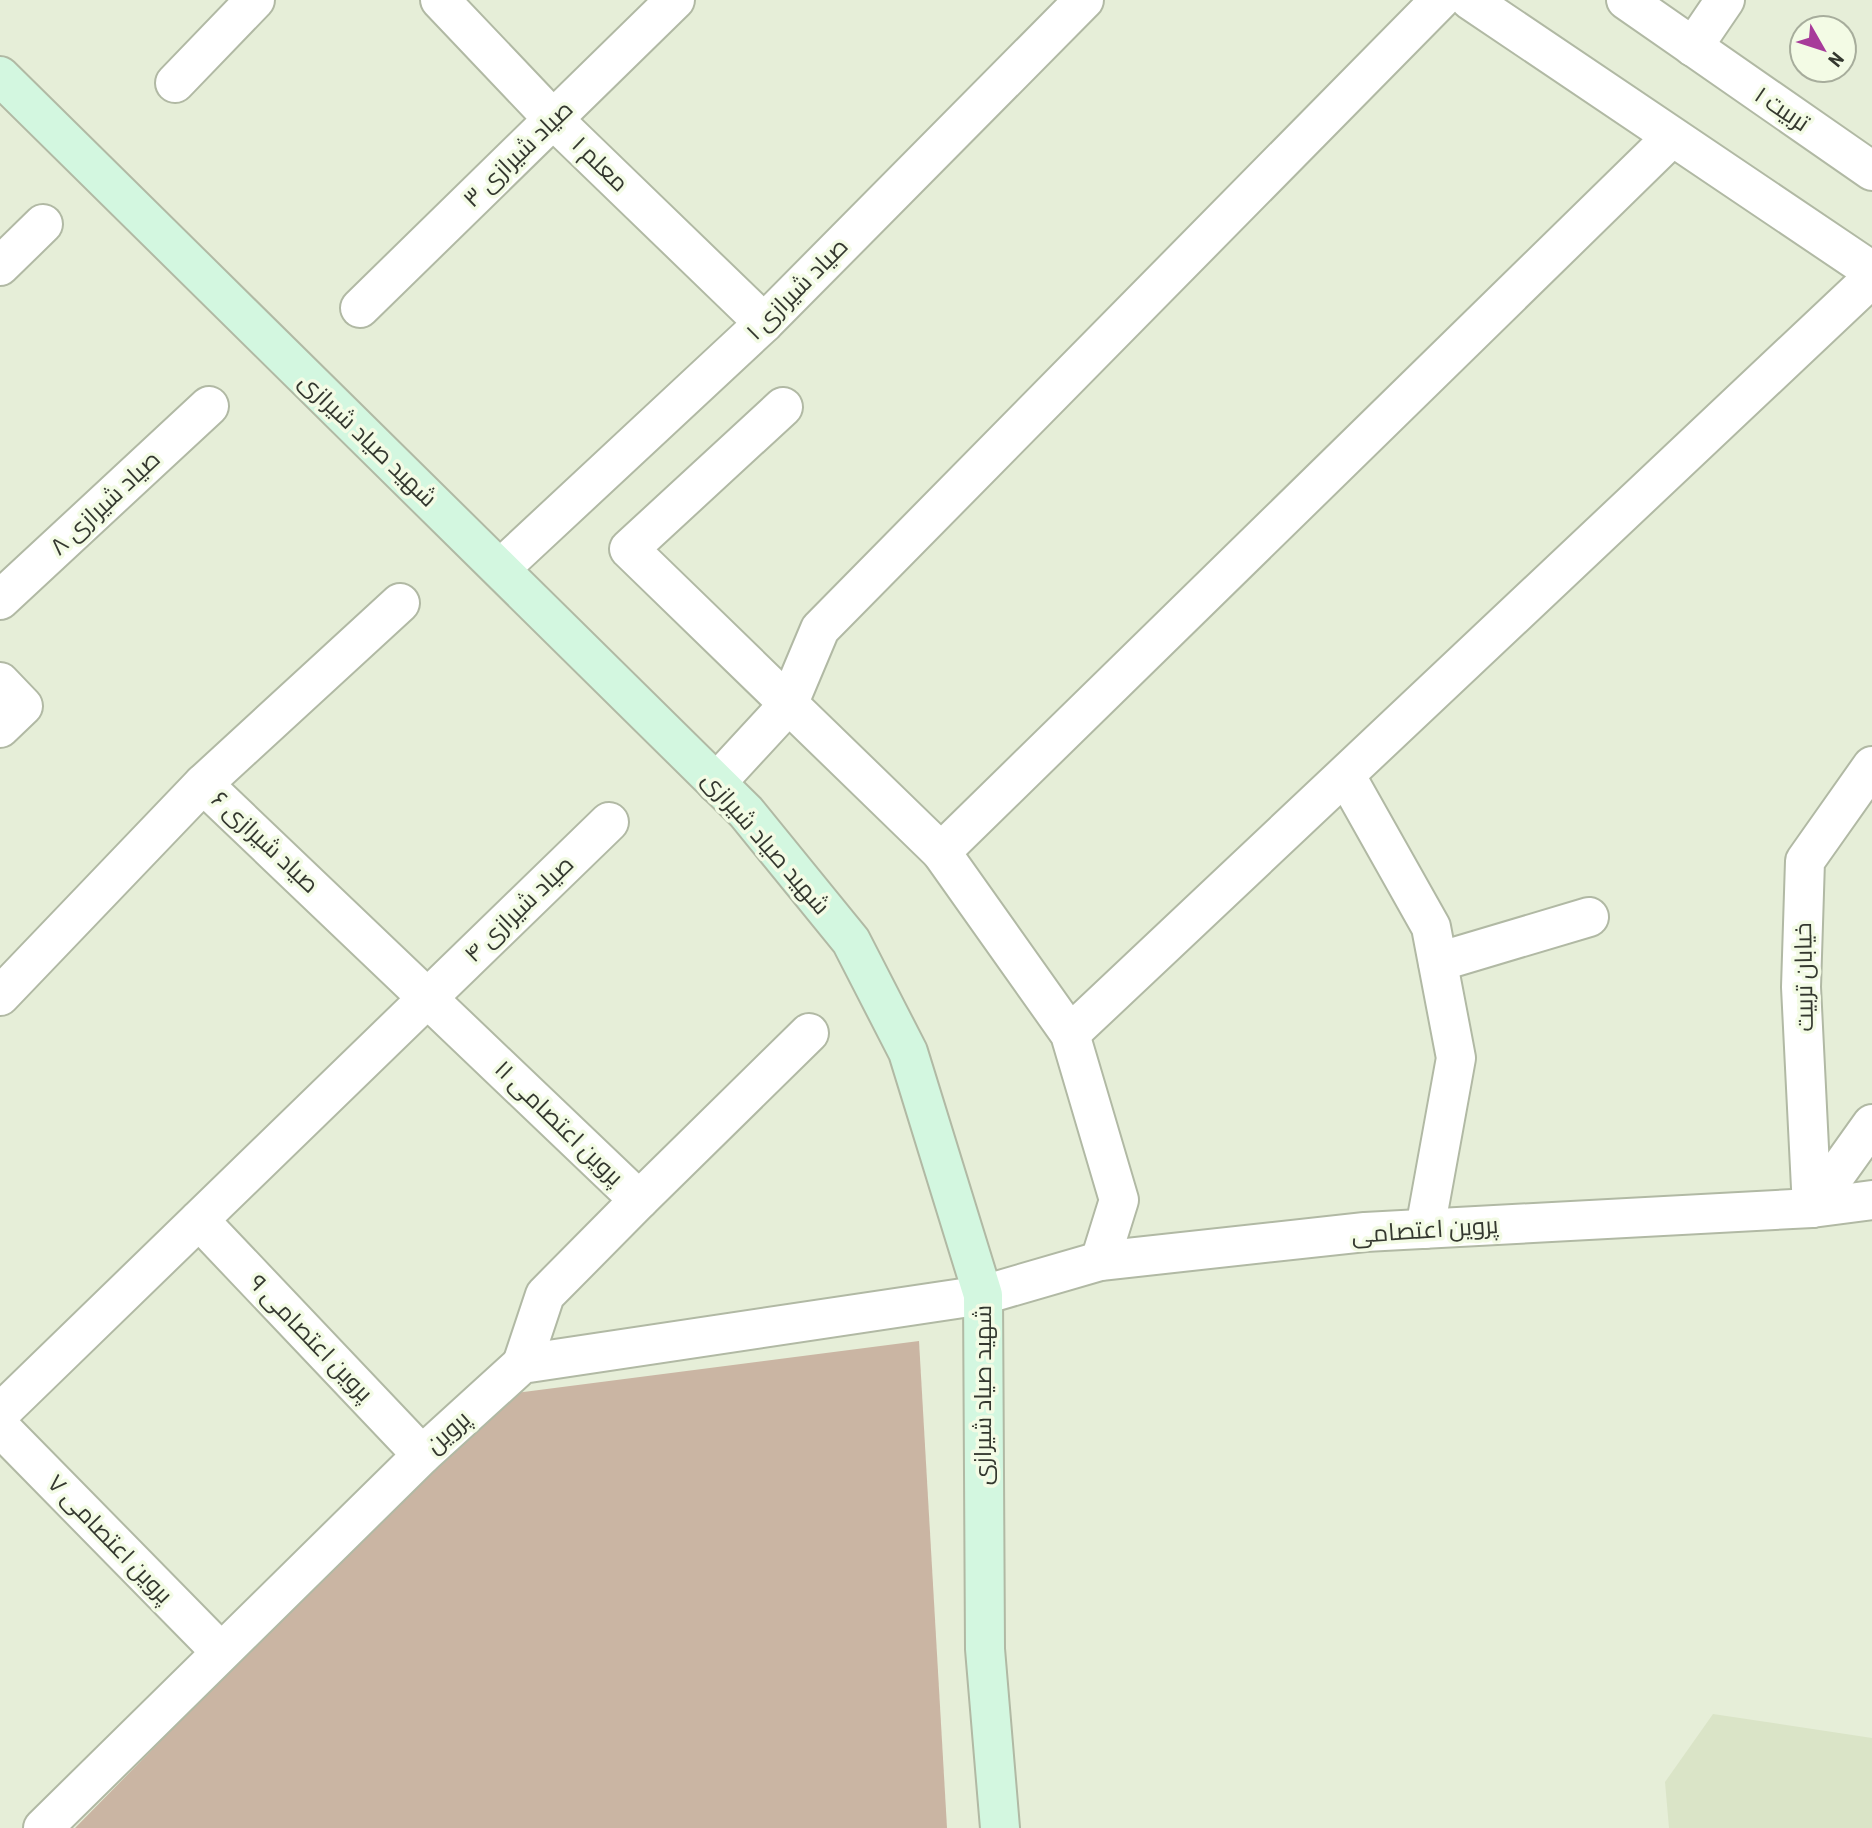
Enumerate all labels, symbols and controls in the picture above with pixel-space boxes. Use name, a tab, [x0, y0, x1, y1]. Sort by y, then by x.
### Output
north arrow	[1788, 14, 1858, 84]
text: N	[1823, 48, 1848, 71]
street label: تربیت ۱	[1749, 81, 1815, 138]
street label: صیاد شیرازی ۳	[458, 95, 578, 213]
street label: معلم ۱	[565, 131, 634, 199]
street label: صیاد شیرازی ۱	[740, 232, 854, 346]
street label: شهید صیاد شیرازی	[293, 367, 443, 513]
street label: صیاد شیرازی ۸	[44, 445, 166, 561]
street label: شهید صیاد شیرازی	[696, 766, 836, 920]
street label: صیاد شیرازی ۶	[206, 785, 324, 899]
street label: صیاد شیرازی ۴	[459, 850, 579, 968]
street label: خیابان تربیت	[1789, 922, 1819, 1032]
street label: پروین اعتصامی ۱۱	[488, 1055, 629, 1193]
street label: پروین اعتصامی	[1351, 1211, 1500, 1251]
street label: پروین اعتصامی ۹	[242, 1269, 379, 1409]
street label: شهید صیاد شیرازی	[969, 1305, 997, 1485]
street label: پروین	[420, 1405, 478, 1461]
street label: پروین اعتصامی ۷	[40, 1469, 179, 1611]

